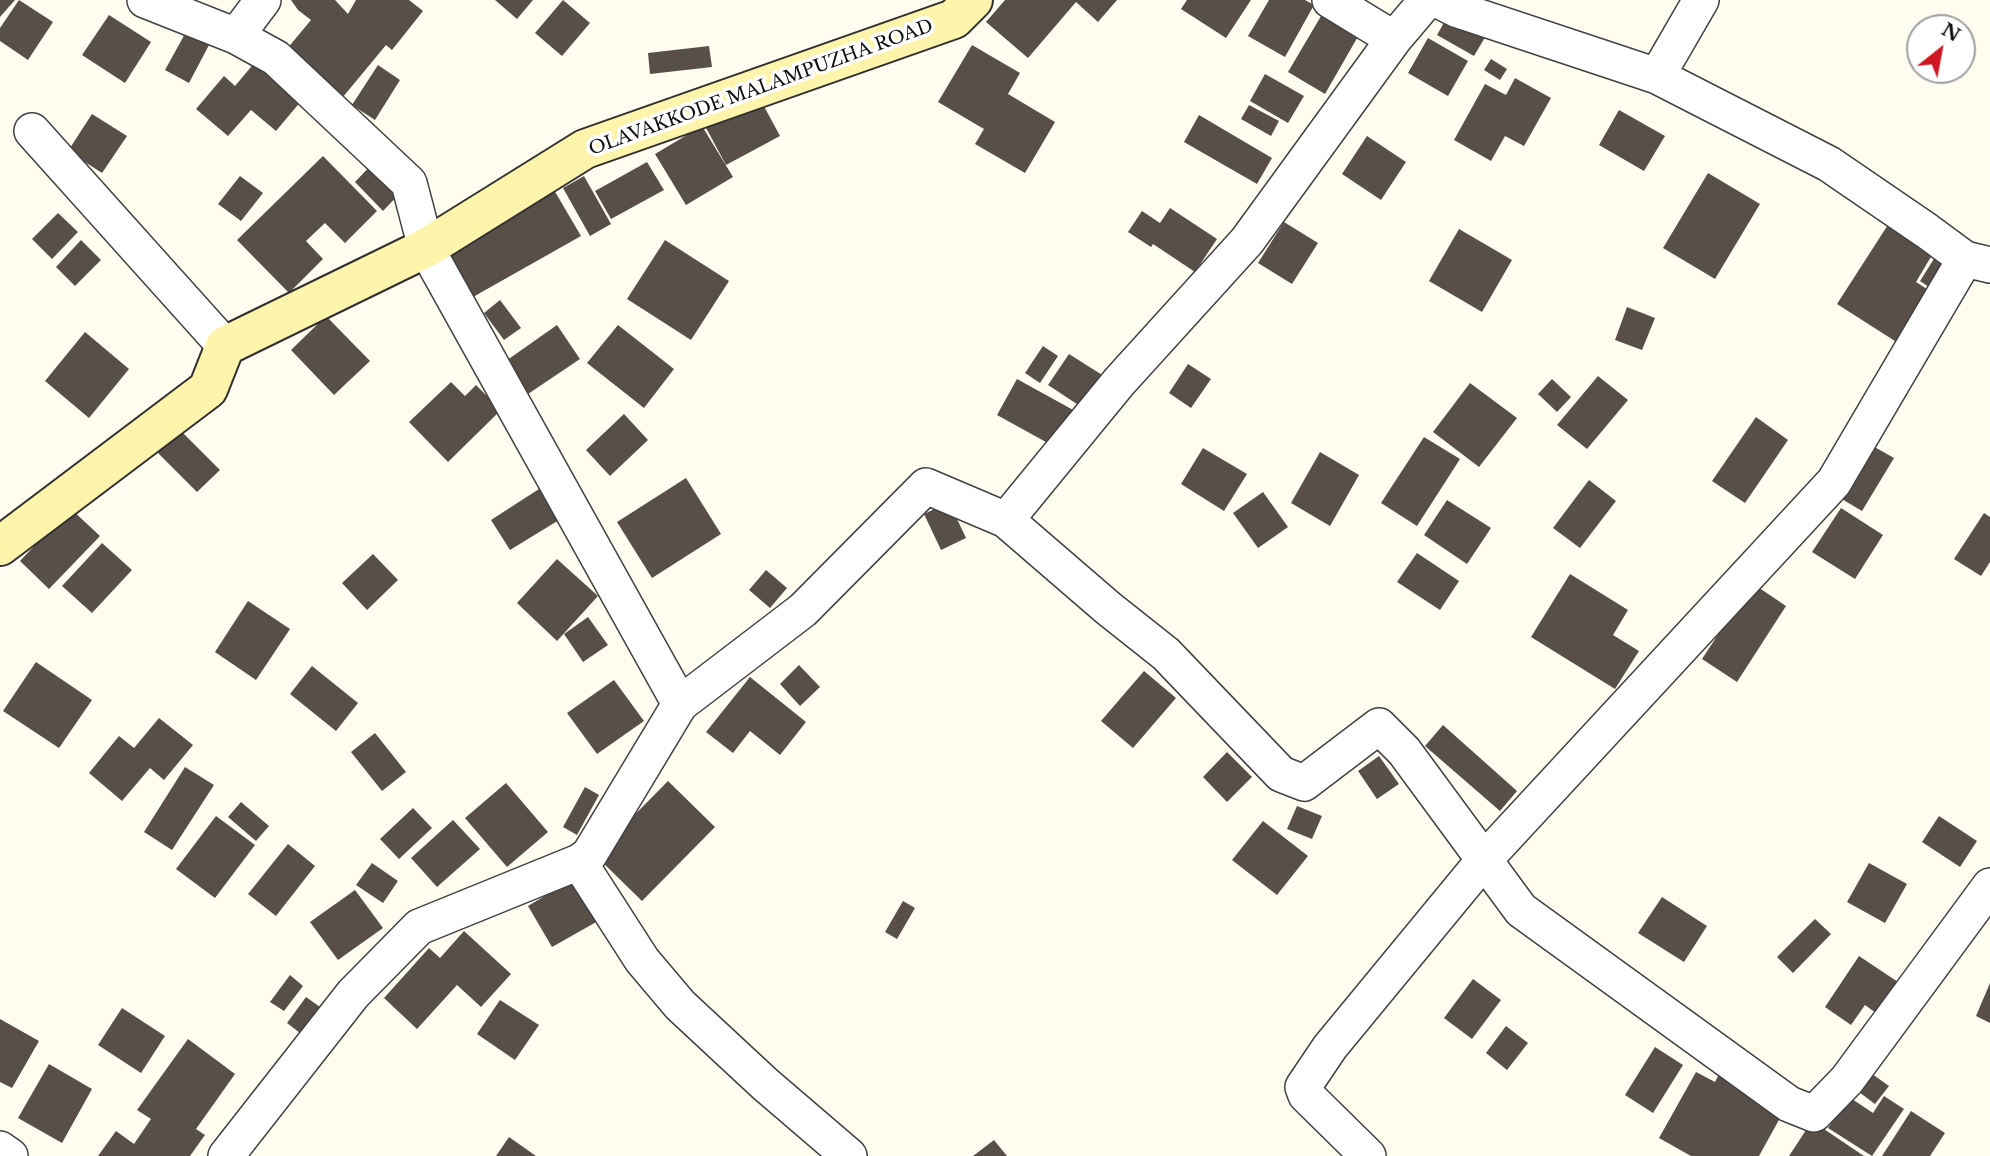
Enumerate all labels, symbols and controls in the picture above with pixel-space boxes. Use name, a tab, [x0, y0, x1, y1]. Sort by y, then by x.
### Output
north arrow	[1906, 14, 1976, 84]
street label: OLAVAKKODE MALAMPUZHA ROAD	[586, 15, 936, 161]
text: N	[1937, 18, 1965, 47]

